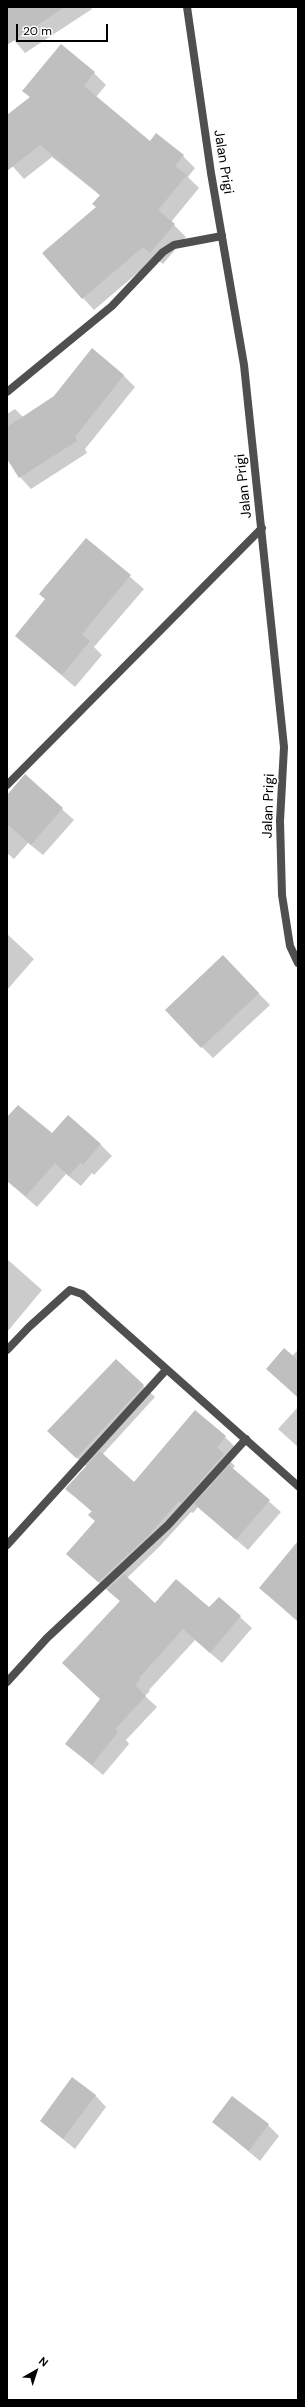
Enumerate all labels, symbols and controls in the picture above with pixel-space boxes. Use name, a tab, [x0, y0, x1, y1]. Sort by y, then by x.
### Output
scale bar	[18, 16, 110, 42]
text: 20 m	[23, 23, 52, 39]
street label: Jalan Prigi	[210, 129, 236, 195]
street label: Jalan Prigi	[232, 453, 256, 519]
street label: Jalan Prigi	[259, 773, 279, 839]
north arrow	[16, 2351, 56, 2391]
text: N	[36, 2354, 51, 2370]

